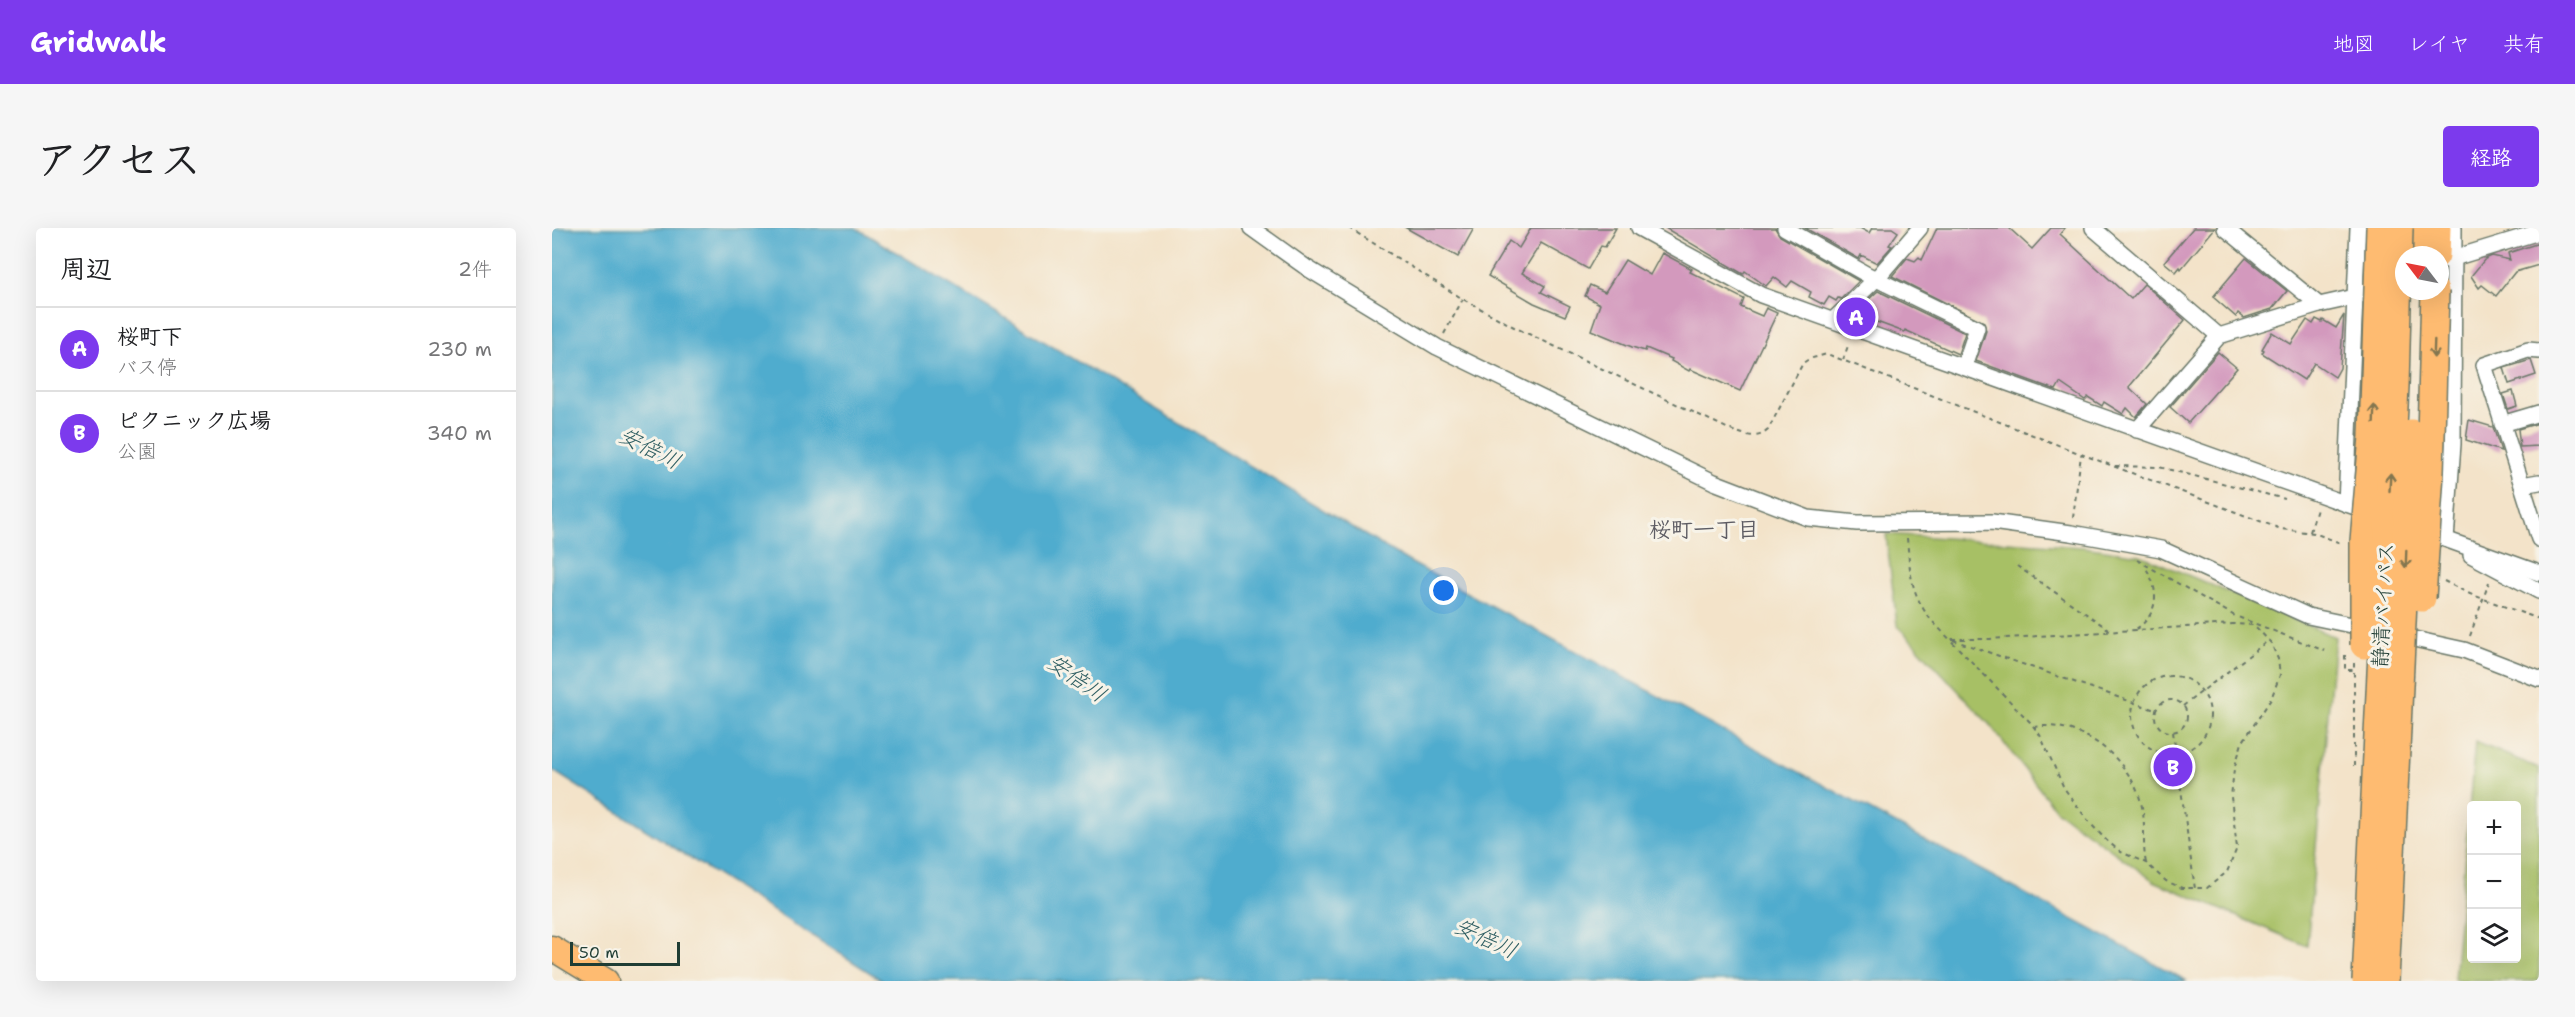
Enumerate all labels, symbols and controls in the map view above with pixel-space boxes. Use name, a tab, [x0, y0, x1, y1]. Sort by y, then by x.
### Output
text: Gridwalk	[30, 23, 167, 61]
text: 地図	[2333, 30, 2375, 58]
text: レイヤ	[2408, 30, 2470, 58]
text: 共有	[2503, 30, 2545, 58]
button: 経路	[2443, 126, 2539, 187]
text: アクセス	[36, 131, 201, 187]
north arrow	[2395, 246, 2449, 300]
text: 周辺	[60, 251, 112, 286]
text: 2件	[458, 256, 492, 282]
pin: A	[1836, 294, 1876, 340]
text: 桜町下	[117, 322, 183, 351]
text: A	[72, 336, 87, 362]
text: 230 m	[427, 336, 492, 362]
one-way arrow	[2428, 339, 2439, 359]
text: バス停	[117, 354, 177, 380]
one-way arrow	[2369, 405, 2380, 425]
text: ピクニック広場	[117, 406, 271, 435]
text: B	[73, 420, 86, 446]
text: 340 m	[427, 420, 492, 446]
water label: 安倍川	[614, 420, 686, 476]
text: 公園	[117, 438, 157, 464]
one-way arrow	[2384, 473, 2395, 493]
district label: 桜町一丁目	[1649, 515, 1759, 544]
street label: 静清バイパス	[2366, 542, 2400, 668]
one-way arrow	[2401, 549, 2412, 569]
your location	[1429, 576, 1458, 605]
water label: 安倍川	[1042, 647, 1112, 709]
pin: B	[2154, 744, 2192, 790]
map controls	[2467, 801, 2521, 963]
button: +	[2467, 801, 2521, 855]
button: −	[2467, 855, 2521, 909]
button: layers	[2467, 909, 2521, 963]
water label: 安倍川	[1450, 911, 1522, 965]
scale bar	[570, 939, 680, 966]
text: 50 m	[579, 942, 619, 963]

